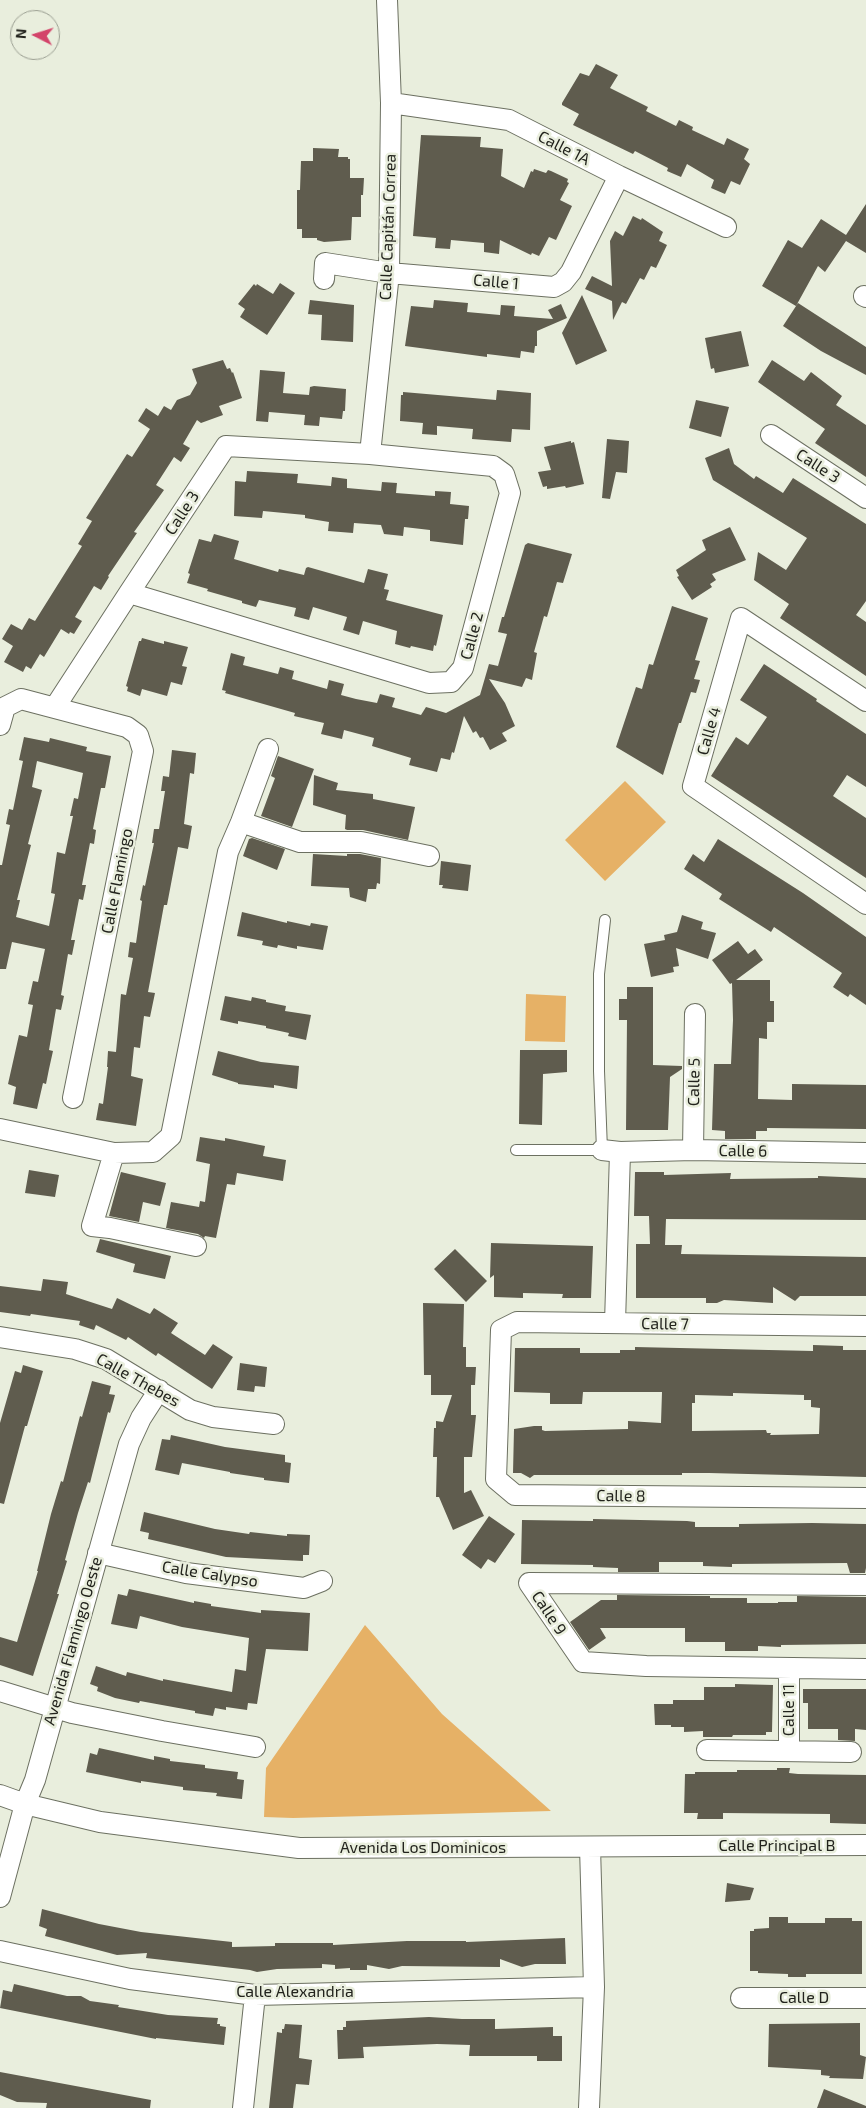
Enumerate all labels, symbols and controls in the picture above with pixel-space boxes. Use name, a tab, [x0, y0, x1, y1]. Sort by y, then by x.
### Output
north arrow	[10, 10, 60, 60]
text: N	[12, 28, 29, 40]
street label: Calle 1A	[535, 127, 593, 169]
street label: Calle Capitán Correa	[376, 153, 400, 301]
street label: Calle 1	[472, 270, 520, 294]
street label: Calle 3	[792, 445, 844, 487]
street label: Calle 3	[161, 487, 203, 539]
street label: Calle 2	[456, 610, 488, 662]
street label: Calle 4	[693, 705, 725, 757]
street label: Calle Flamingo	[97, 827, 137, 935]
street label: Calle 5	[684, 1058, 704, 1106]
street label: Calle 6	[718, 1141, 768, 1161]
street label: Calle 7	[641, 1314, 689, 1334]
street label: Calle Thebes	[93, 1349, 183, 1411]
street label: Calle 8	[596, 1486, 646, 1506]
street label: Avenida Flamingo Oeste	[40, 1555, 106, 1727]
street label: Calle Calypso	[161, 1557, 259, 1591]
street label: Calle 9	[527, 1587, 571, 1639]
street label: Calle 11	[779, 1684, 799, 1736]
street label: Calle Principal B	[719, 1836, 835, 1856]
street label: Avenida Los Dominicos	[340, 1838, 506, 1858]
street label: Calle Alexandria	[236, 1982, 354, 2002]
street label: Calle D	[779, 1988, 829, 2008]

